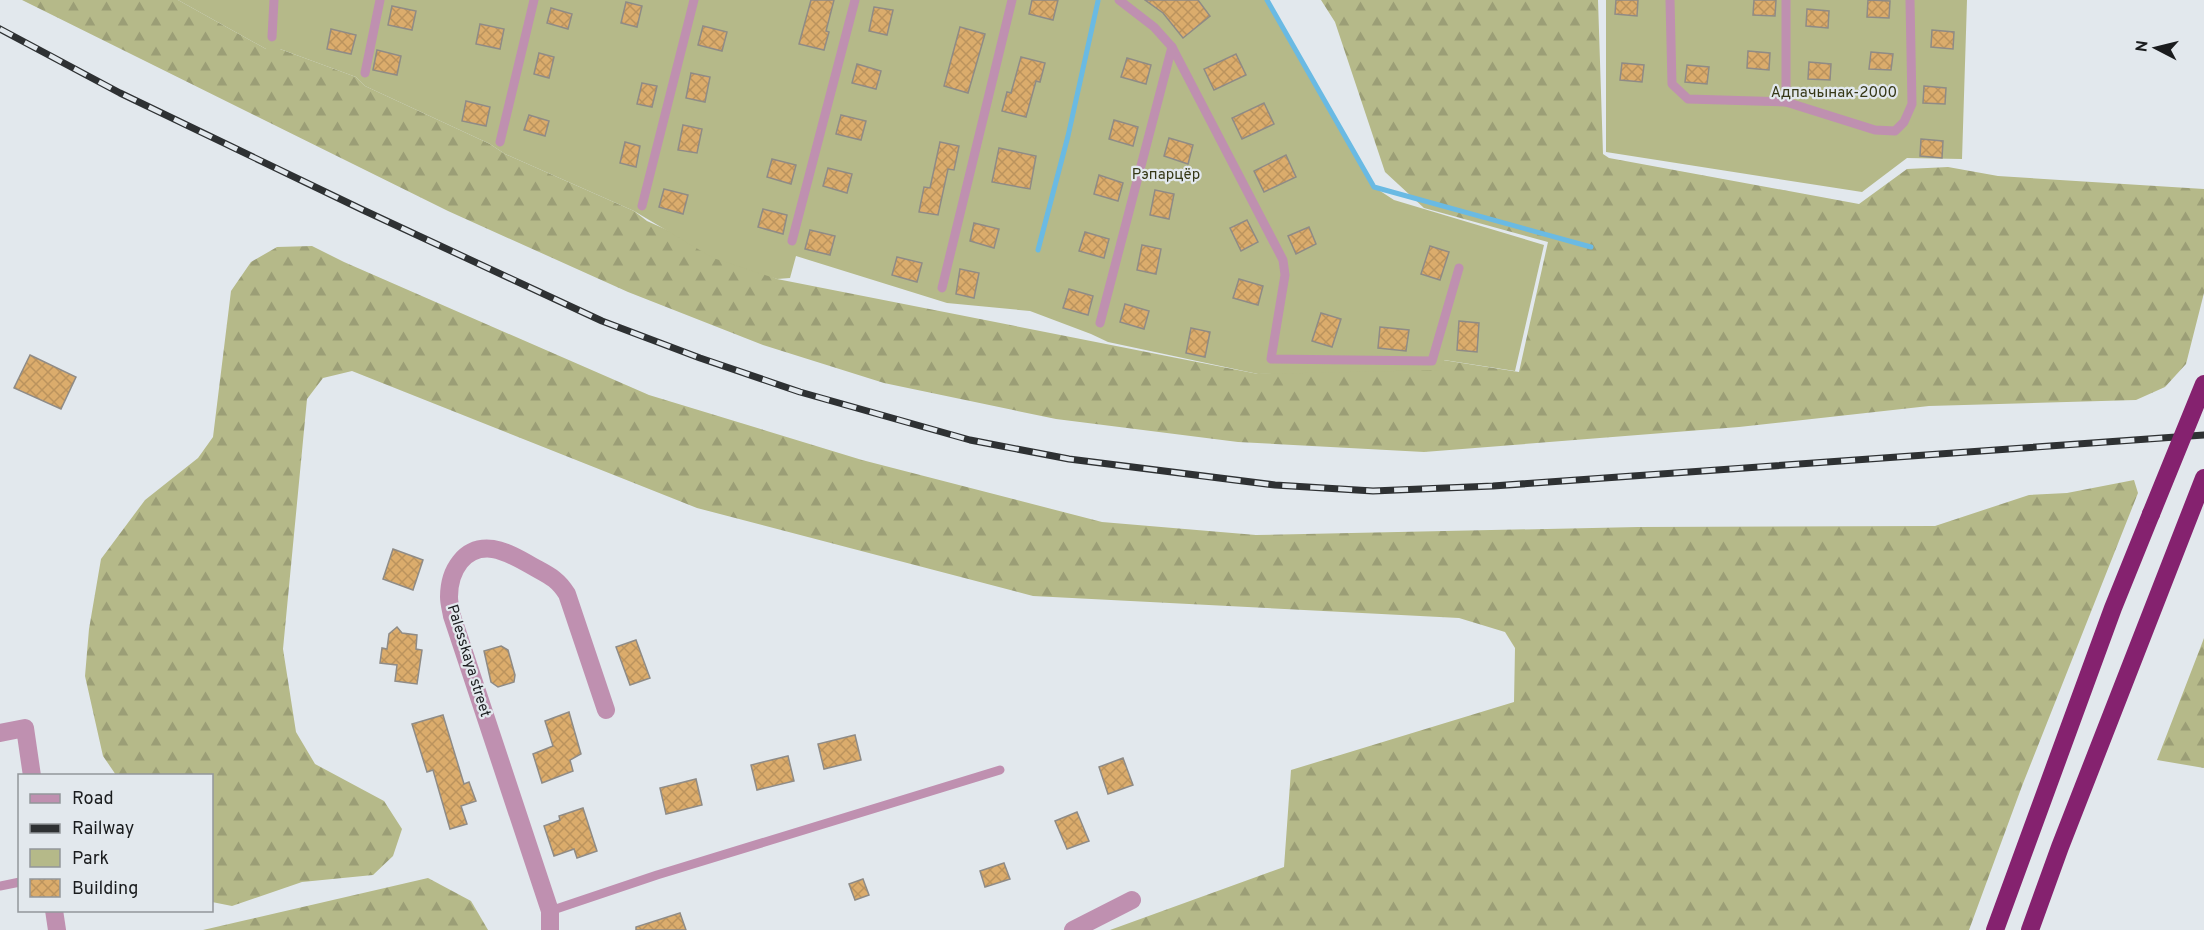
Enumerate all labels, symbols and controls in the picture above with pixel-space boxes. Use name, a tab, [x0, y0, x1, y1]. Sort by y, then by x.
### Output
north arrow	[2126, 18, 2186, 78]
text: N	[2132, 39, 2154, 53]
park label: Адпачынак-2000	[1771, 84, 1897, 103]
park label: Рэпарцёр	[1132, 166, 1200, 185]
street label: Palesskaya street	[442, 602, 494, 720]
legend	[18, 774, 213, 912]
text: Road	[72, 788, 114, 811]
text: Railway	[72, 818, 134, 841]
text: Park	[72, 848, 109, 871]
text: Building	[72, 878, 138, 901]

